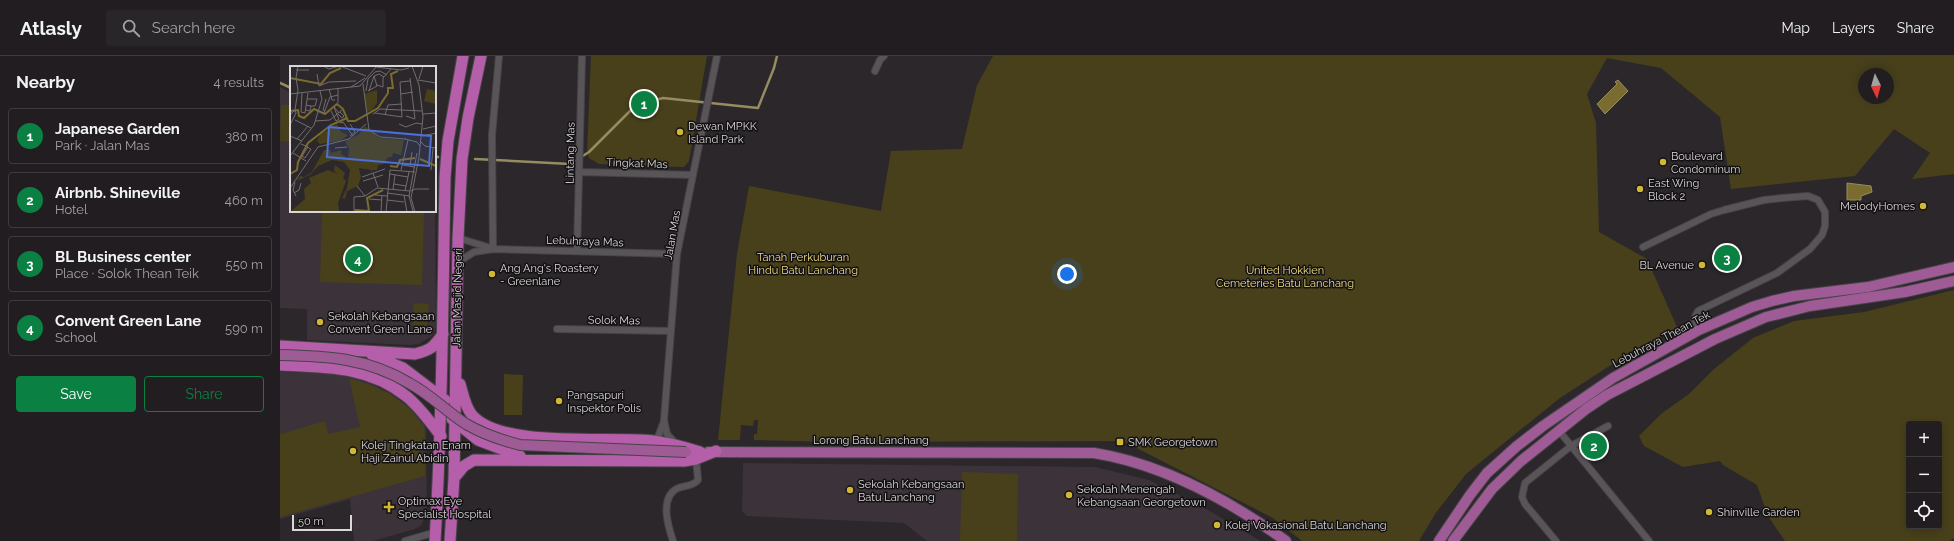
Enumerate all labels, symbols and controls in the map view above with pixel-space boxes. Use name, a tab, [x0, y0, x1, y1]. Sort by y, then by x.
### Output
search box	[106, 10, 386, 46]
text: Atlasly	[20, 17, 82, 39]
icon: search	[120, 17, 142, 39]
text: Search here	[152, 19, 235, 37]
text: Map	[1782, 20, 1810, 36]
text: Layers	[1832, 20, 1875, 36]
text: Share	[1897, 20, 1934, 36]
inset map	[290, 66, 436, 212]
north arrow	[1858, 68, 1894, 104]
text: Nearby	[16, 72, 75, 92]
text: 4 results	[213, 75, 264, 90]
pin: 1	[631, 89, 657, 119]
text: Japanese Garden	[55, 120, 180, 138]
place label: Dewan MPKK Island Park	[688, 120, 758, 146]
street label: Lintang Mas	[563, 122, 578, 184]
marker: Dewan MPKK Island Park	[675, 127, 685, 137]
text: 1	[27, 129, 33, 144]
text: 380 m	[225, 129, 263, 144]
text: Park · Jalan Mas	[55, 138, 150, 153]
place label: Boulevard Condominum	[1671, 150, 1740, 176]
street label: Tingkat Mas	[606, 156, 668, 171]
marker: Boulevard Condominum	[1658, 157, 1668, 167]
place label: East Wing Block 2	[1648, 177, 1699, 203]
text: Airbnb. Shineville	[55, 184, 180, 202]
marker: East Wing Block 2	[1635, 184, 1645, 194]
text: 2	[26, 193, 34, 208]
text: 460 m	[225, 193, 263, 208]
place label: MelodyHomes	[1840, 200, 1915, 213]
marker: MelodyHomes	[1918, 201, 1928, 211]
text: Hotel	[55, 202, 88, 217]
street label: Jalan Mas	[662, 209, 683, 261]
street label: Lebuhraya Mas	[546, 234, 624, 249]
pin: 3	[1714, 243, 1740, 273]
pin: 4	[345, 244, 371, 274]
text: BL Business center	[55, 248, 191, 266]
street label: Jalan Masjid Negeri	[450, 248, 465, 348]
park label: Tanah Perkuburan Hindu Batu Lanchang	[748, 251, 858, 277]
text: 3	[26, 257, 34, 272]
text: 550 m	[226, 257, 263, 272]
place label: BL Avenue	[1640, 259, 1695, 272]
marker: BL Avenue	[1697, 260, 1707, 270]
place label: Ang Ang's Roastery - Greenlane	[500, 262, 599, 288]
your location	[1057, 264, 1077, 284]
park label: United Hokkien Cemeteries Batu Lanchang	[1216, 264, 1354, 290]
text: Place · Solok Thean Teik	[55, 266, 199, 281]
marker: Ang Ang's Roastery - Greenlane	[487, 269, 497, 279]
street label: Lebuhraya Thean Tek	[1610, 308, 1712, 371]
place label: Sekolah Kebangsaan Convent Green Lane	[328, 310, 434, 336]
text: Convent Green Lane	[55, 312, 201, 330]
street label: Solok Mas	[588, 314, 640, 327]
marker: Sekolah Kebangsaan Convent Green Lane	[315, 317, 325, 327]
text: 4	[26, 321, 34, 336]
text: 590 m	[225, 321, 263, 336]
text: School	[55, 330, 97, 345]
button: Save	[16, 376, 136, 412]
button: Share	[144, 376, 264, 412]
place label: Pangsapuri Inspektor Polis	[567, 389, 641, 415]
marker: Pangsapuri Inspektor Polis	[554, 396, 564, 406]
map controls	[1906, 421, 1942, 529]
button: +	[1906, 421, 1942, 457]
pin: 2	[1581, 431, 1607, 461]
street label: Lorong Batu Lanchang	[813, 434, 929, 447]
place label: SMK Georgetown	[1128, 436, 1217, 449]
marker: SMK Georgetown	[1115, 437, 1125, 447]
place label: Kolej Tingkatan Enam Haji Zainul Abidin	[361, 439, 471, 465]
marker: Kolej Tingkatan Enam Haji Zainul Abidin	[348, 446, 358, 456]
button: −	[1906, 457, 1942, 493]
place label: Sekolah Kebangsaan Batu Lanchang	[858, 478, 964, 504]
place label: Sekolah Menengah Kebangsaan Georgetown	[1077, 483, 1206, 509]
marker: Sekolah Kebangsaan Batu Lanchang	[845, 485, 855, 495]
marker: Sekolah Menengah Kebangsaan Georgetown	[1064, 490, 1074, 500]
button: locate	[1906, 493, 1942, 529]
place label: Optimax Eye Specialist Hospital	[398, 495, 491, 521]
marker: Optimax Eye Specialist Hospital	[383, 501, 395, 513]
place label: Shinville Garden	[1717, 506, 1800, 519]
marker: Shinville Garden	[1704, 507, 1714, 517]
scale bar	[292, 513, 352, 532]
text: 50 m	[298, 515, 324, 528]
place label: Kolej Vokasional Batu Lanchang	[1225, 519, 1387, 532]
marker: Kolej Vokasional Batu Lanchang	[1212, 520, 1222, 530]

